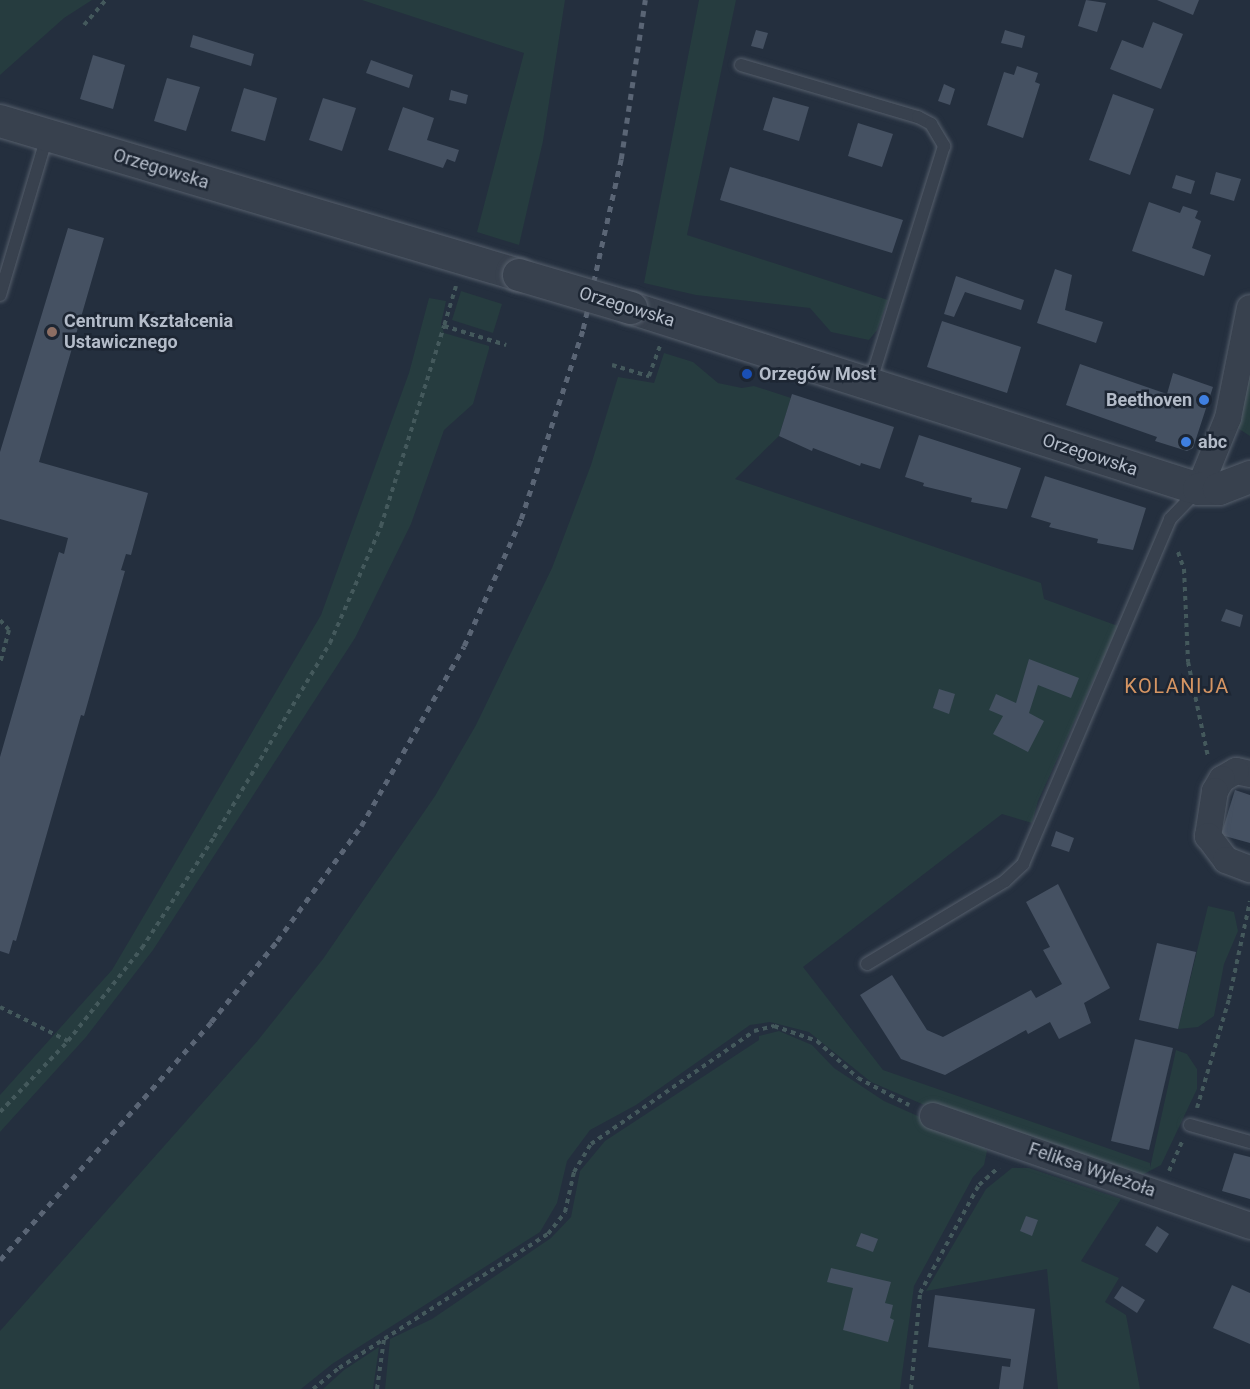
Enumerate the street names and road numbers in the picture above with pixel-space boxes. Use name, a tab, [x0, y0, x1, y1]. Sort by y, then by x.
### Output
street label: Orzegowska	[111, 144, 211, 194]
street label: Orzegowska	[577, 282, 677, 332]
street label: Orzegowska	[1040, 429, 1140, 481]
street label: Feliksa Wyleżoła	[1026, 1138, 1158, 1202]

